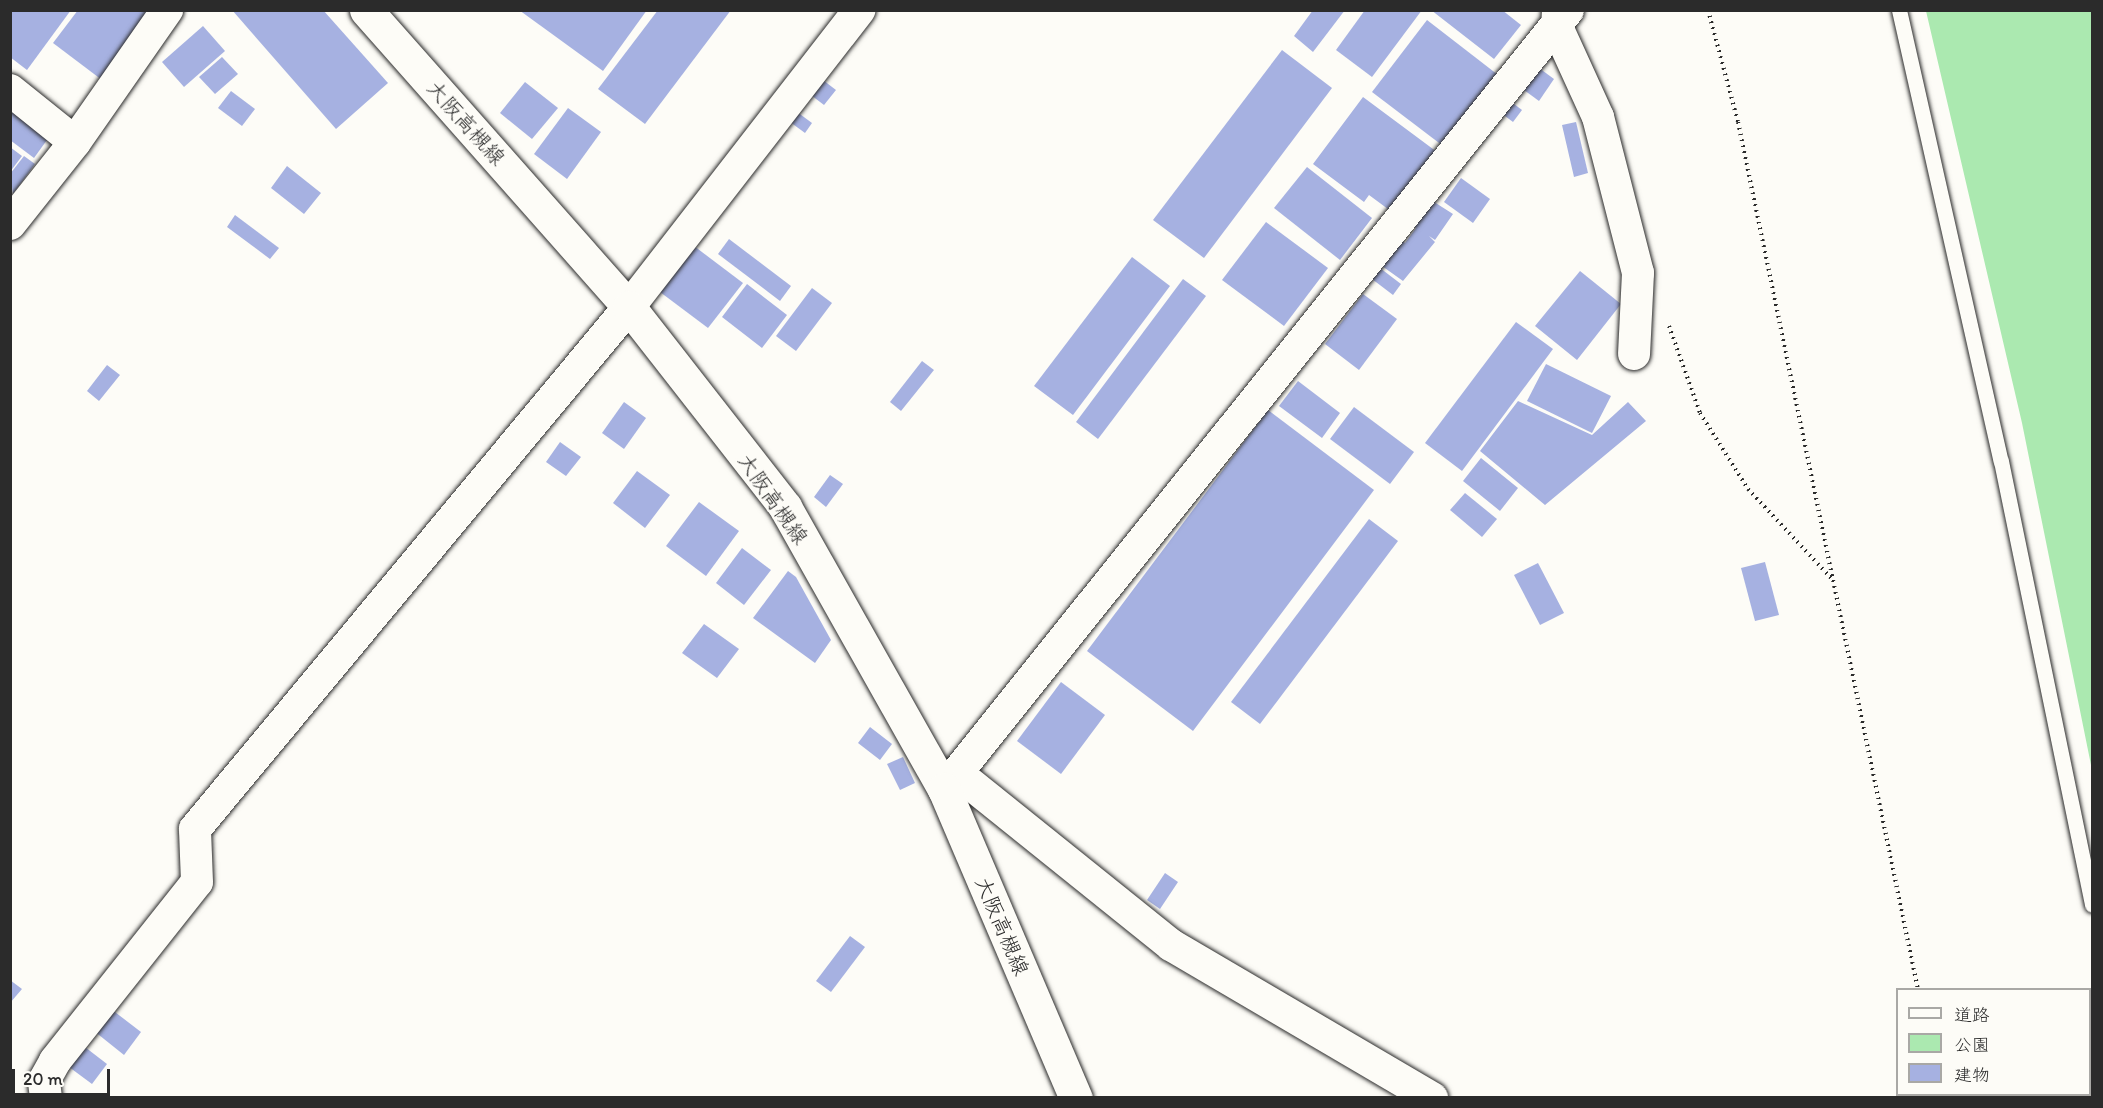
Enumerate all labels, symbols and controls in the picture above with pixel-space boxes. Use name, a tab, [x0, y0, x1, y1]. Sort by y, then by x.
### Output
street label: 大阪高槻線	[422, 76, 510, 170]
street label: 大阪高槻線	[733, 449, 813, 549]
street label: 大阪高槻線	[970, 873, 1034, 979]
legend	[1896, 988, 2091, 1096]
text: 道路	[1954, 1004, 1990, 1026]
text: 公園	[1954, 1034, 1990, 1056]
scale bar	[15, 1057, 112, 1095]
text: 建物	[1954, 1064, 1990, 1086]
text: 20 m	[23, 1068, 63, 1090]

